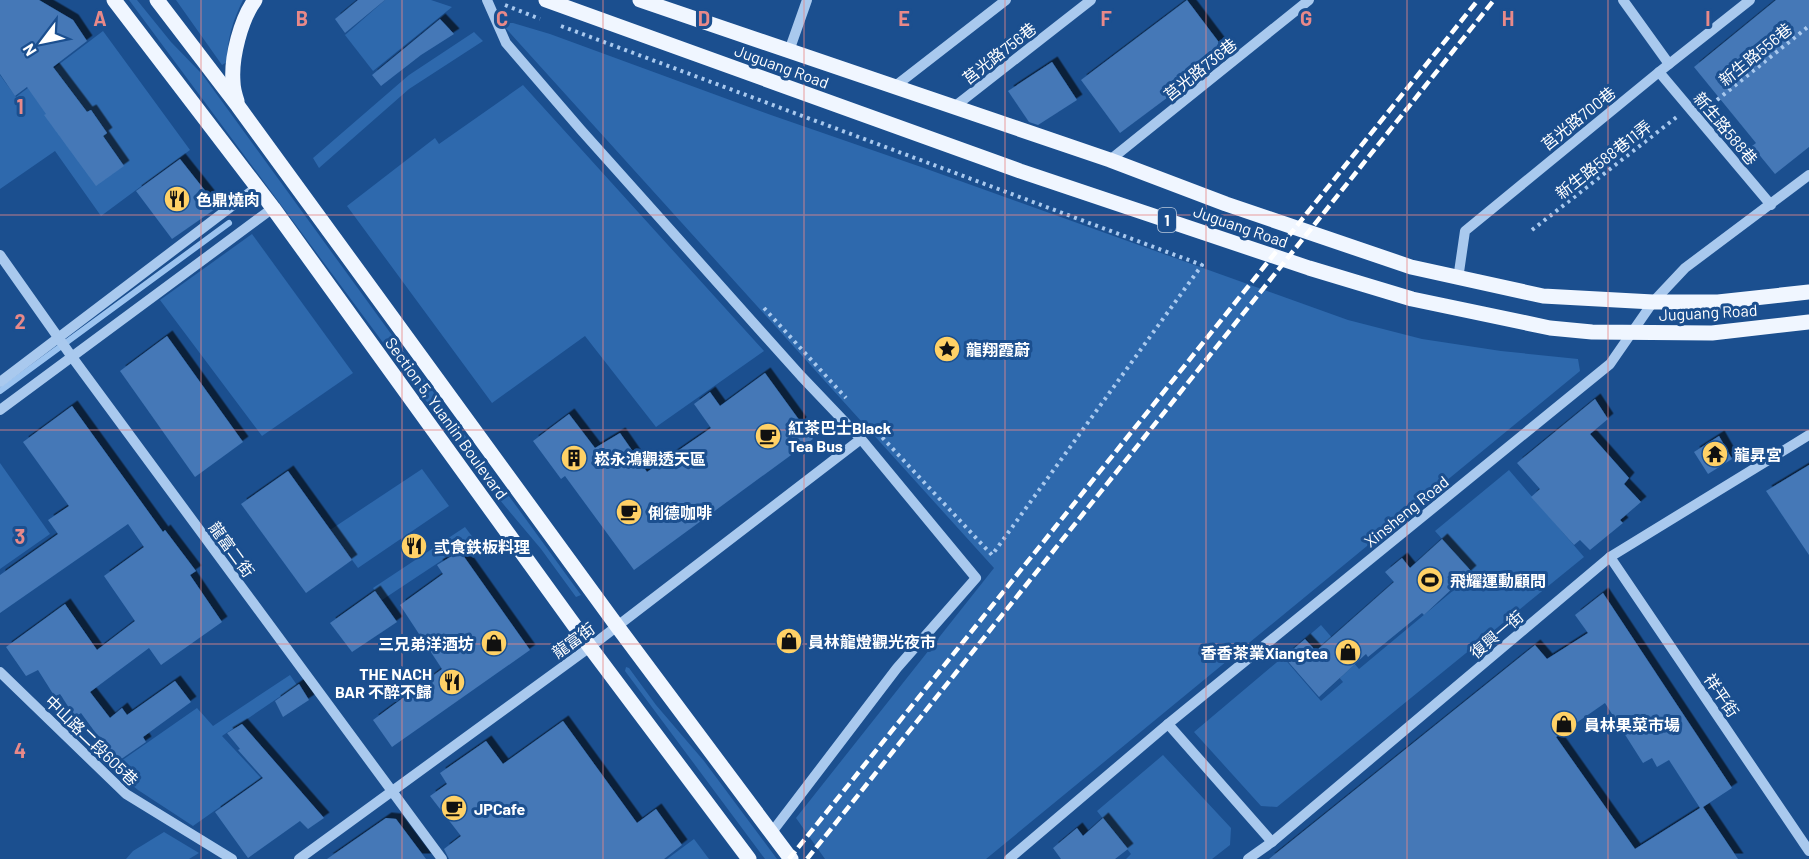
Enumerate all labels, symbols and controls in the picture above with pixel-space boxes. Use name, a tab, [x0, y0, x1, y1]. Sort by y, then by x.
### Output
text: A	[93, 6, 107, 30]
text: B	[296, 6, 308, 30]
text: C	[496, 6, 508, 30]
text: D	[698, 6, 710, 30]
text: E	[898, 6, 910, 30]
text: F	[1100, 6, 1112, 30]
text: G	[1300, 6, 1312, 30]
text: H	[1502, 6, 1514, 30]
text: I	[1705, 6, 1711, 30]
north arrow	[12, 12, 72, 72]
street label: 莒光路756巷	[958, 18, 1040, 88]
street label: 新生路556巷	[1715, 19, 1795, 89]
street label: 莒光路736巷	[1160, 34, 1240, 104]
street label: Juguang Road	[732, 40, 832, 92]
text: N	[18, 41, 40, 60]
street label: 莒光路700巷	[1537, 82, 1619, 154]
street label: 新生路588巷	[1690, 88, 1762, 168]
text: 1	[16, 94, 24, 118]
street label: 新生路588巷11弄	[1551, 116, 1655, 202]
restaurant icon: 色鼎燒肉	[162, 184, 192, 214]
place label: 色鼎燒肉	[196, 190, 260, 209]
street label: Juguang Road	[1191, 201, 1291, 251]
road number: 1	[1158, 208, 1176, 232]
street label: Juguang Road	[1658, 300, 1758, 324]
text: 2	[14, 309, 26, 333]
street label: Section 5, Yuanlin Boulevard	[382, 333, 512, 503]
place icon: 龍翔霞蔚	[932, 334, 962, 364]
place label: 龍翔霞蔚	[966, 340, 1030, 359]
place label: 紅茶巴士Black Tea Bus	[788, 418, 892, 455]
cafe icon: 紅茶巴士Black Tea Bus	[753, 421, 783, 451]
temple icon: 龍昇宮	[1700, 439, 1730, 469]
building icon: 崧永鴻觀透天區	[559, 443, 589, 473]
place label: 龍昇宮	[1734, 445, 1782, 464]
place label: 崧永鴻觀透天區	[594, 449, 706, 468]
street label: Xinsheng Road	[1360, 471, 1452, 551]
cafe icon: 俐德咖啡	[614, 497, 644, 527]
place label: 俐德咖啡	[648, 503, 712, 522]
street label: 龍富二街	[206, 518, 258, 580]
text: 3	[15, 524, 25, 548]
restaurant icon: 弎食鉄板料理	[399, 531, 429, 561]
place label: 弎食鉄板料理	[434, 537, 530, 556]
sports icon: 飛耀運動顧問	[1415, 565, 1445, 595]
place label: 飛耀運動顧問	[1450, 571, 1546, 590]
street label: 復興一街	[1465, 606, 1527, 662]
street label: 龍富街	[548, 618, 598, 662]
shop icon: 員林龍燈觀光夜市	[774, 626, 804, 656]
shop icon: 三兄弟洋酒坊	[479, 628, 509, 658]
place label: 員林龍燈觀光夜市	[808, 632, 936, 651]
place label: 三兄弟洋酒坊	[378, 634, 474, 653]
shop icon: 香香茶業Xiangtea	[1333, 637, 1363, 667]
place label: 香香茶業Xiangtea	[1201, 643, 1328, 662]
place label: THE NACH BAR 不醉不歸	[335, 664, 432, 701]
restaurant icon: THE NACH BAR 不醉不歸	[437, 667, 467, 697]
street label: 祥平街	[1701, 670, 1743, 720]
street label: 中山路二段605巷	[42, 691, 142, 789]
shop icon: 員林果菜市場	[1549, 709, 1579, 739]
place label: 員林果菜市場	[1584, 715, 1680, 734]
text: 4	[14, 738, 26, 762]
cafe icon: JPCafe	[439, 793, 469, 823]
place label: JPCafe	[474, 799, 526, 818]

